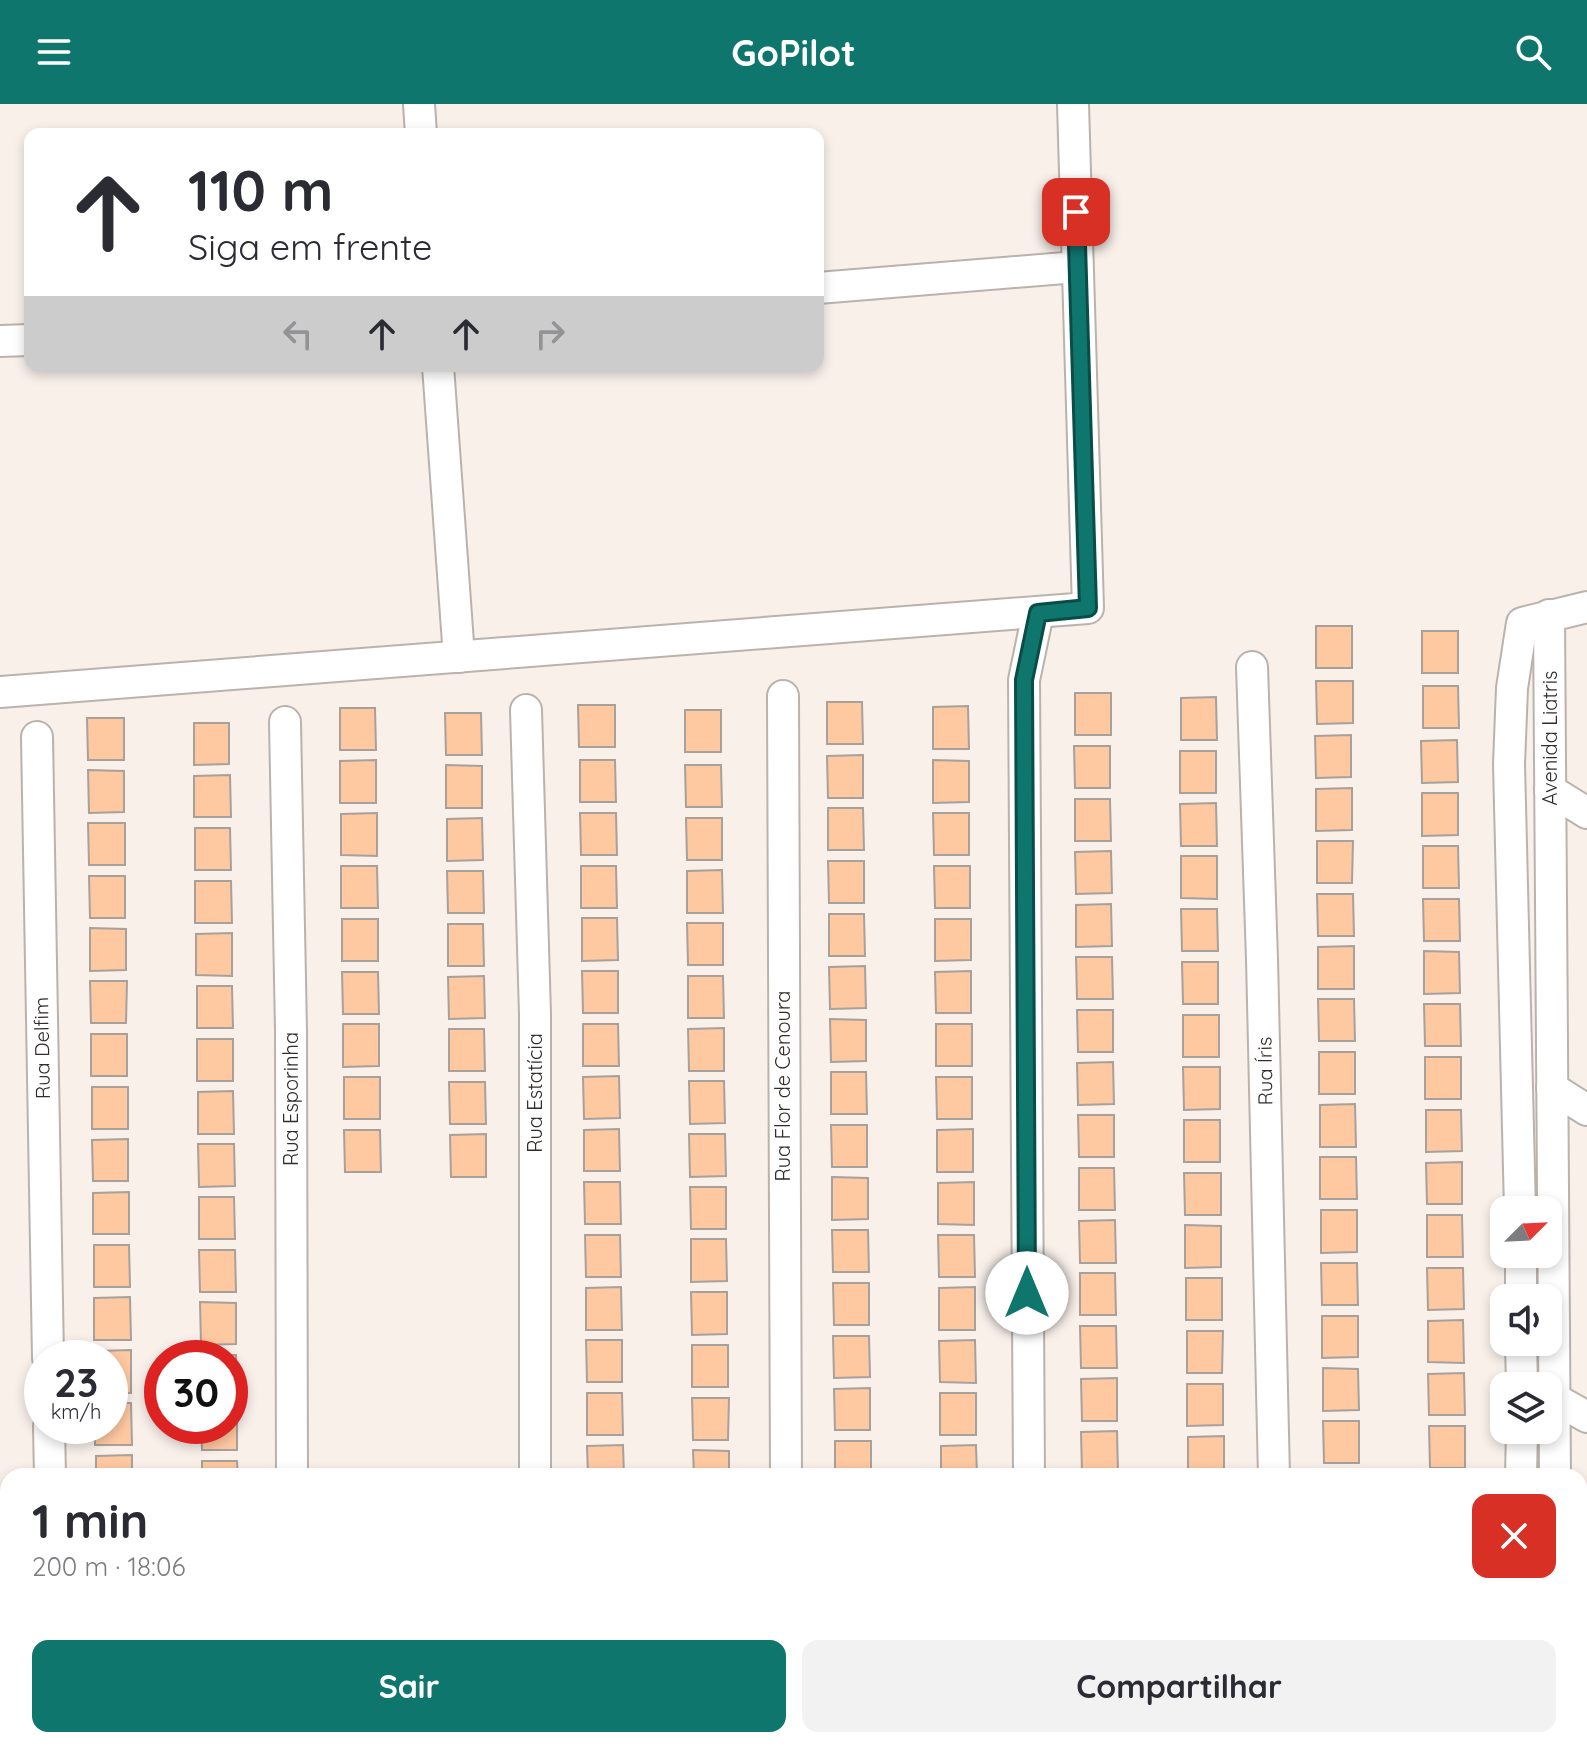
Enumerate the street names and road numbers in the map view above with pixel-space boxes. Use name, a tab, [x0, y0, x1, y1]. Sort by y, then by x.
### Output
street label: Avenida Liatris	[1537, 671, 1562, 805]
street label: Rua Flor de Cenoura	[770, 991, 795, 1181]
street label: Rua Delfim	[28, 997, 55, 1099]
street label: Rua Esporinha	[278, 1032, 303, 1166]
street label: Rua Estatícia	[522, 1033, 547, 1153]
street label: Rua Íris	[1251, 1037, 1278, 1105]

